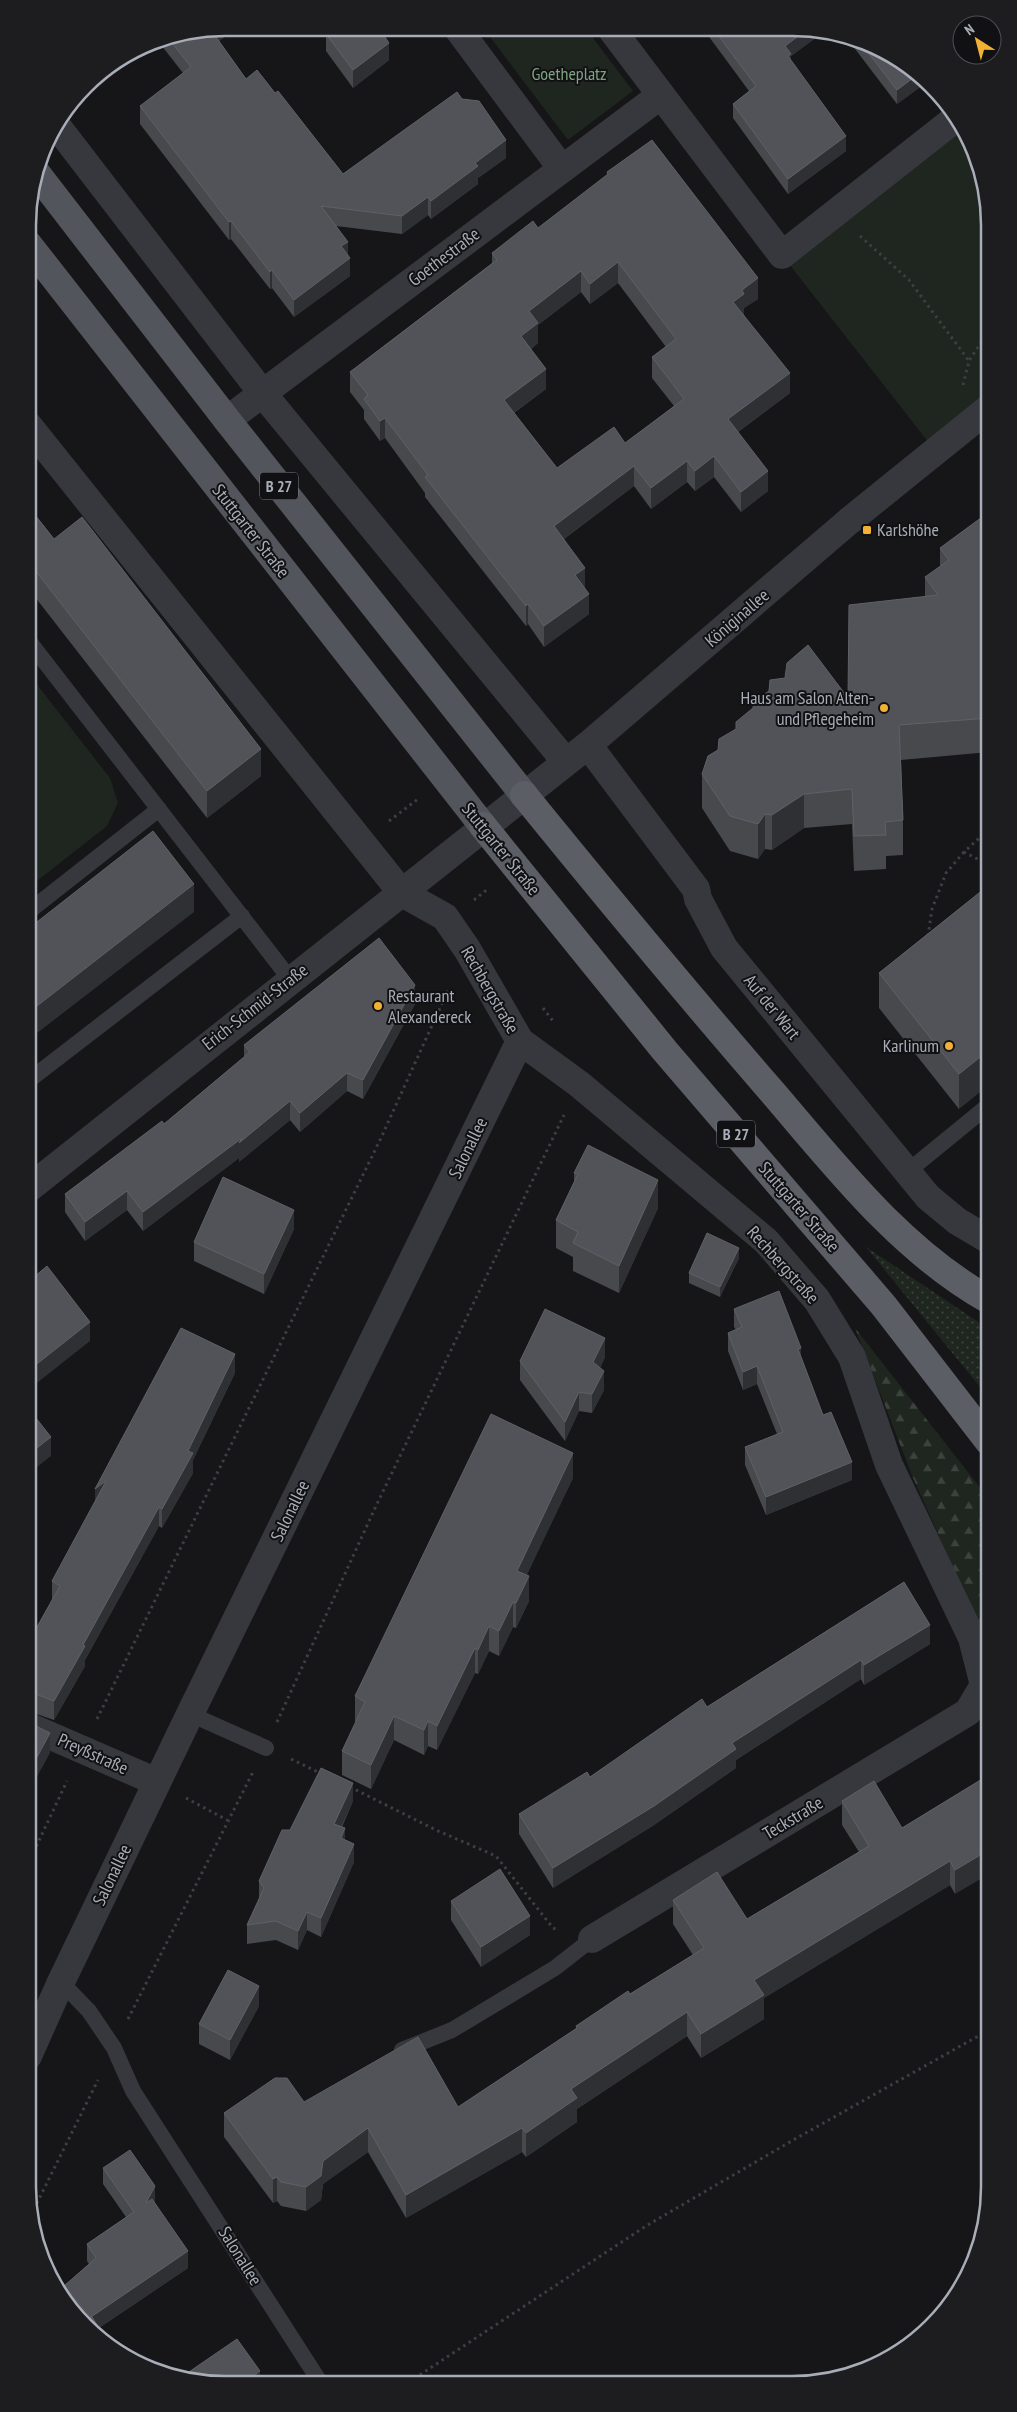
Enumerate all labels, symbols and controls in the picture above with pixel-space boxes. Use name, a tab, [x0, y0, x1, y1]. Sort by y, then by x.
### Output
north arrow	[952, 15, 1002, 65]
text: N	[961, 20, 978, 39]
park label: Goetheplatz	[531, 62, 607, 85]
street label: Goethestraße	[403, 222, 484, 291]
road number: B 27	[260, 472, 298, 500]
street label: Stuttgarter Straße	[208, 479, 295, 582]
place label: Karlshöhe	[877, 518, 939, 541]
marker: Karlshöhe	[861, 524, 873, 536]
street label: Königinallee	[700, 583, 774, 652]
place label: Haus am Salon Alten- und Pflegeheim	[741, 686, 874, 730]
marker: Haus am Salon Alten- und Pflegeheim	[878, 702, 890, 714]
street label: Stuttgarter Straße	[457, 798, 546, 900]
street label: Rechbergstraße	[456, 942, 525, 1037]
street label: Erich-Schmid-Straße	[197, 958, 312, 1055]
street label: Auf der Wart	[739, 969, 806, 1044]
place label: Restaurant Alexandereck	[388, 984, 471, 1028]
marker: Restaurant Alexandereck	[372, 1000, 384, 1012]
place label: Karlinum	[883, 1034, 939, 1057]
marker: Karlinum	[943, 1040, 955, 1052]
street label: Salonallee	[443, 1113, 492, 1182]
road number: B 27	[717, 1120, 755, 1148]
street label: Stuttgarter Straße	[754, 1157, 845, 1257]
street label: Rechbergstraße	[742, 1221, 824, 1308]
street label: Salonallee	[265, 1476, 314, 1545]
street label: Preyßstraße	[54, 1728, 132, 1779]
street label: Teckstraße	[758, 1791, 827, 1844]
street label: Salonallee	[87, 1840, 136, 1909]
street label: Salonallee	[213, 2222, 267, 2289]

